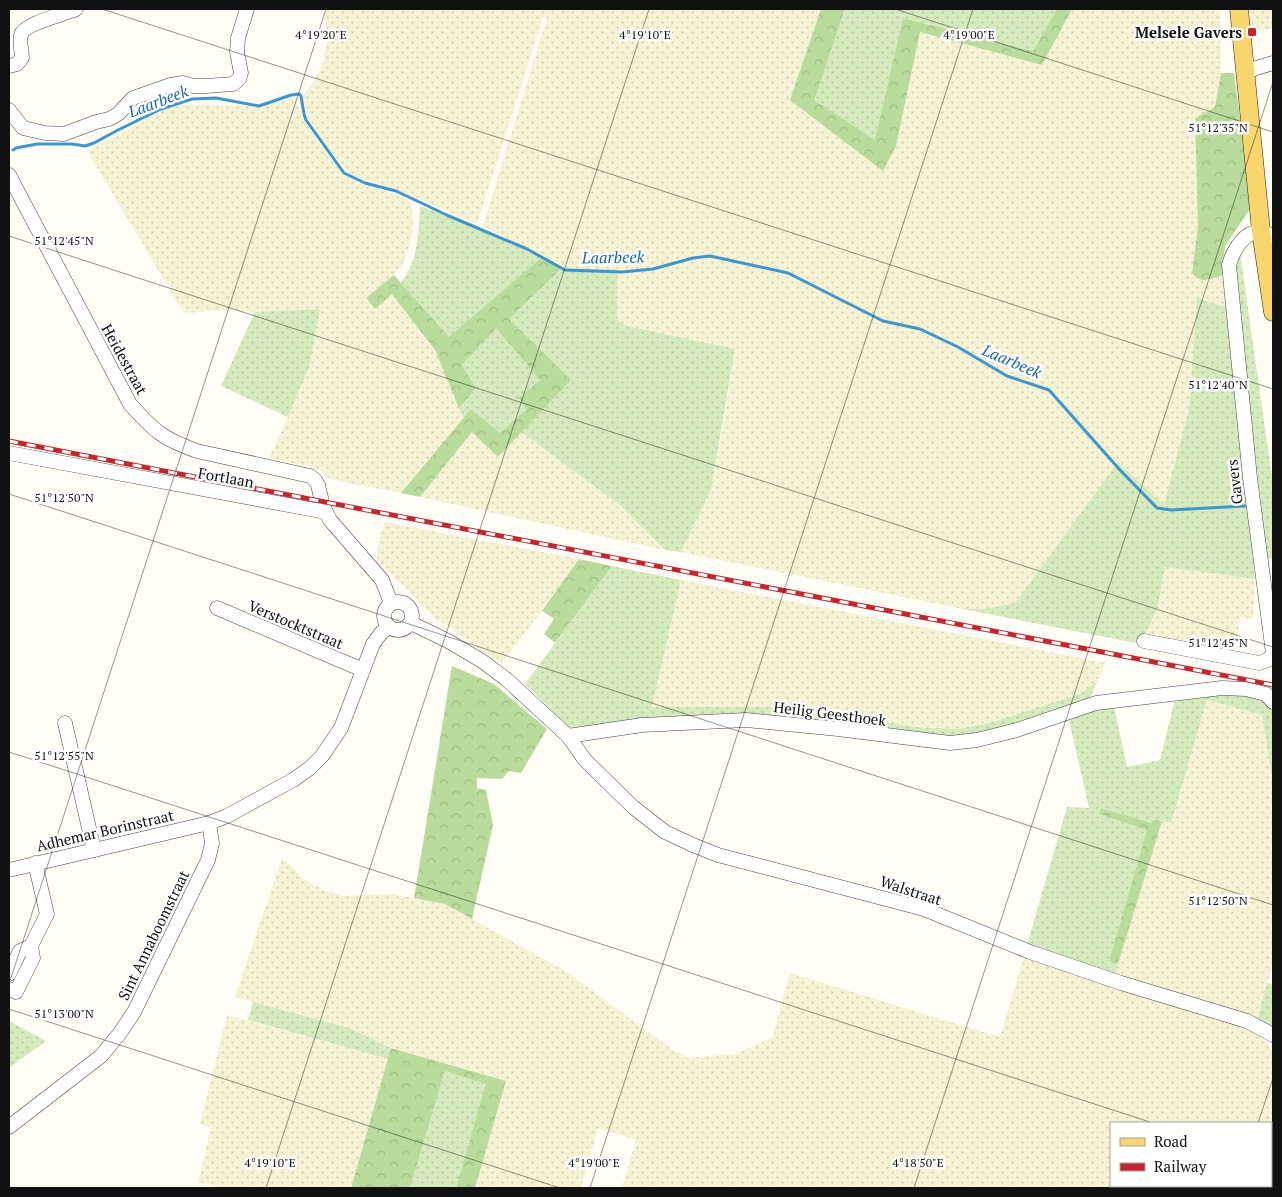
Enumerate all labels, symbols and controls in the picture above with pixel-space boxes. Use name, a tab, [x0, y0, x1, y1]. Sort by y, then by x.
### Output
place label: Melsele Gavers	[1135, 22, 1242, 42]
marker: Melsele Gavers	[1246, 26, 1258, 38]
text: 4°19'20"E	[295, 27, 347, 42]
text: 4°19'10"E	[619, 27, 671, 42]
text: 4°19'00"E	[943, 27, 995, 42]
water label: Laarbeek	[124, 79, 191, 123]
text: 51°12'35"N	[1188, 120, 1248, 135]
text: 51°12'45"N	[34, 233, 94, 248]
water label: Laarbeek	[581, 245, 645, 269]
street label: Heidestraat	[97, 320, 153, 398]
water label: Laarbeek	[978, 338, 1045, 383]
text: 51°12'40"N	[1188, 377, 1248, 392]
street label: Gavers	[1221, 458, 1247, 506]
street label: Fortlaan	[197, 462, 256, 492]
text: 51°12'50"N	[34, 490, 94, 505]
street label: Verstocktstraat	[245, 595, 347, 653]
text: 51°12'45"N	[1188, 635, 1248, 650]
street label: Heilig Geesthoek	[773, 696, 888, 730]
text: 51°12'55"N	[34, 748, 94, 763]
street label: Adhemar Borinstraat	[34, 804, 176, 856]
street label: Sint Annaboomstraat	[113, 866, 193, 1003]
street label: Walstraat	[878, 871, 945, 909]
text: 51°12'50"N	[1188, 893, 1248, 908]
text: 51°13'00"N	[34, 1006, 94, 1021]
legend	[1110, 1122, 1272, 1187]
text: Road	[1154, 1131, 1187, 1151]
text: 4°19'10"E	[244, 1155, 296, 1170]
text: 4°19'00"E	[568, 1155, 620, 1170]
text: 4°18'50"E	[892, 1155, 944, 1170]
text: Railway	[1154, 1156, 1207, 1176]

